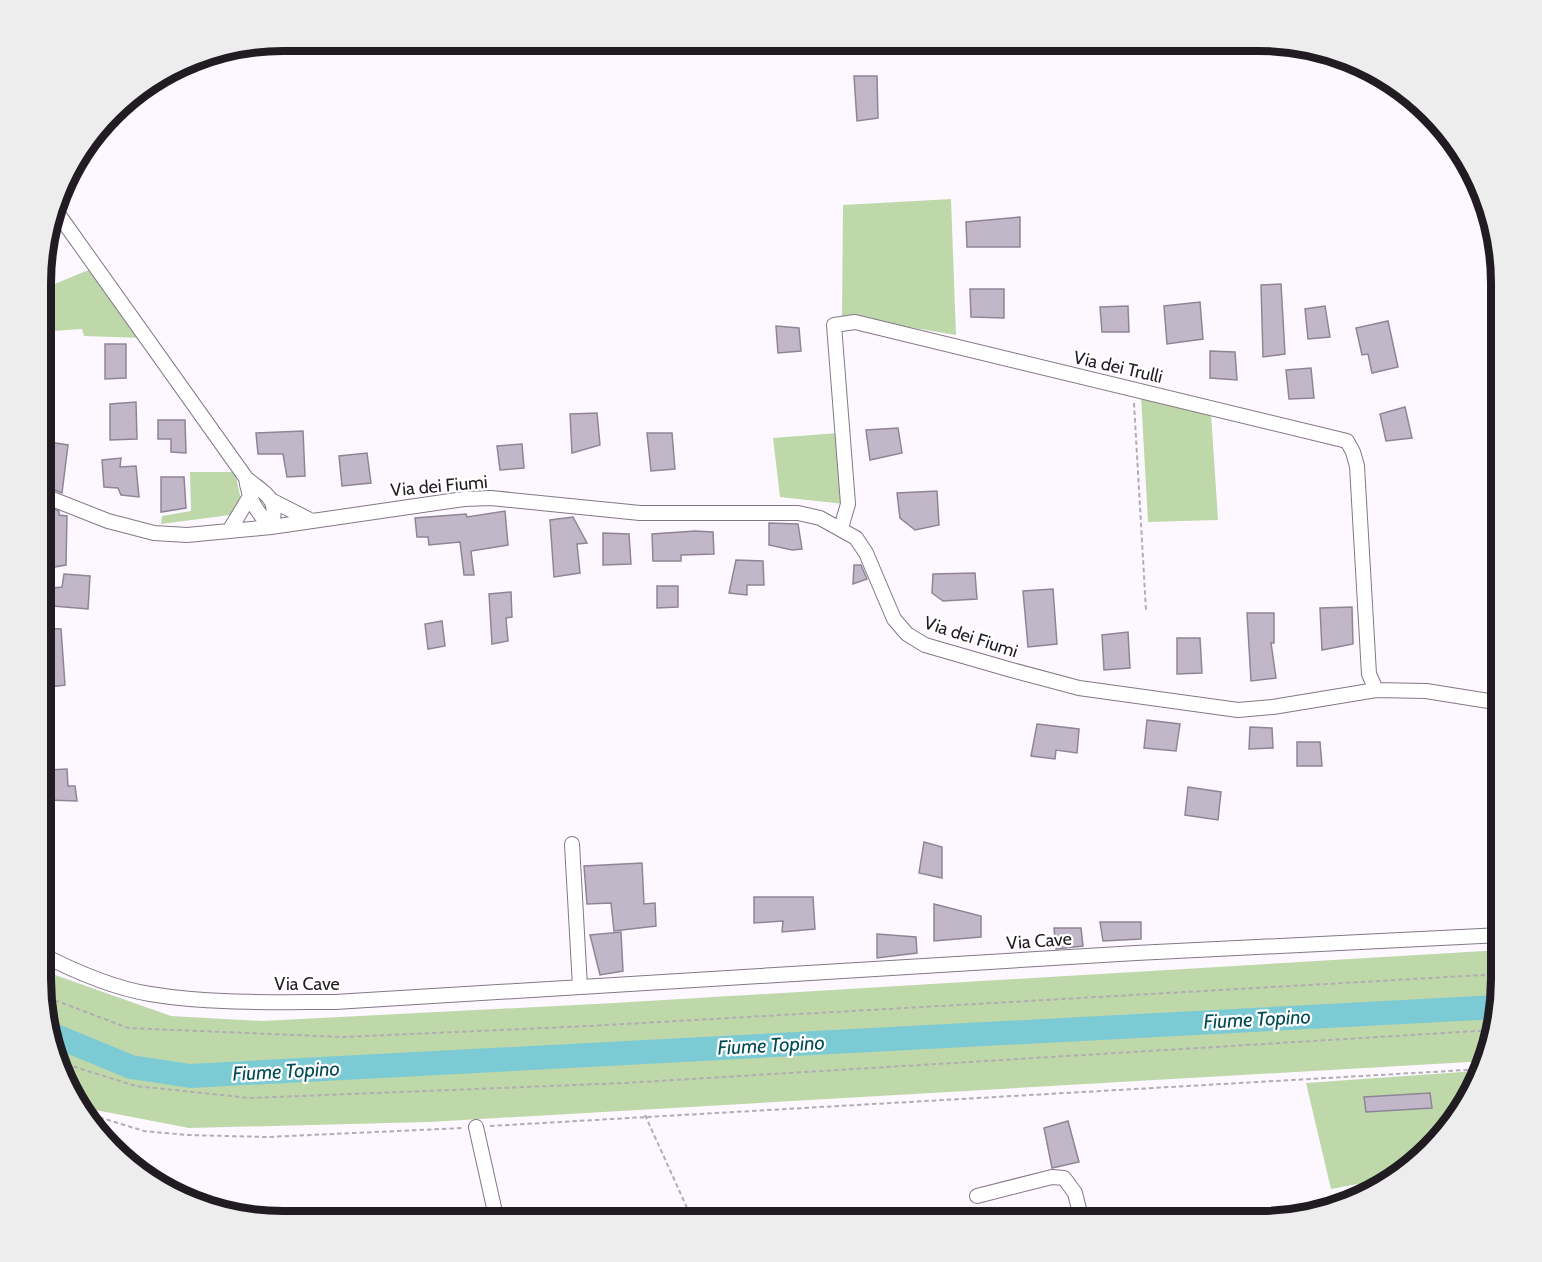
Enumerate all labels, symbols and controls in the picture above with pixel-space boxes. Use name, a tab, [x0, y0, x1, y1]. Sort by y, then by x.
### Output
street label: Via dei Trulli	[1071, 346, 1165, 388]
street label: Via dei Fiumi	[389, 471, 489, 501]
street label: Via dei Fiumi	[921, 611, 1021, 663]
street label: Via Cave	[1006, 928, 1072, 954]
street label: Via Cave	[274, 973, 340, 995]
water label: Fiume Topino	[1203, 1004, 1311, 1034]
water label: Fiume Topino	[717, 1030, 825, 1060]
water label: Fiume Topino	[232, 1056, 340, 1086]

